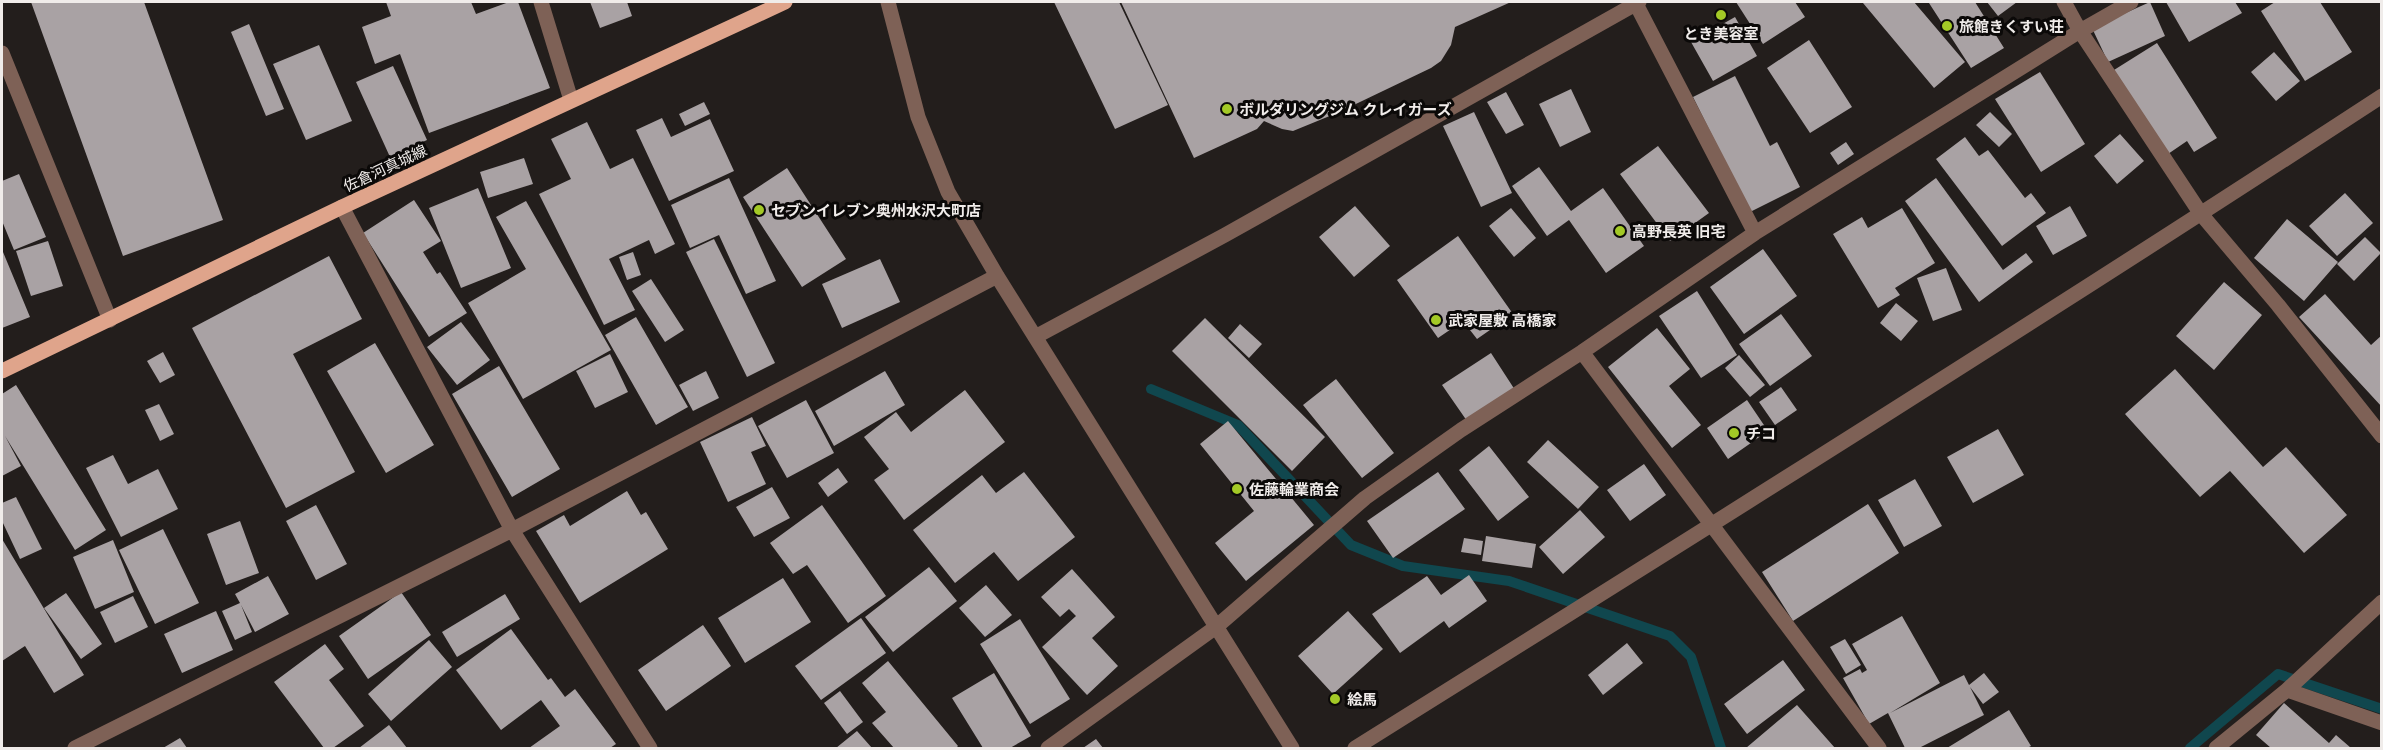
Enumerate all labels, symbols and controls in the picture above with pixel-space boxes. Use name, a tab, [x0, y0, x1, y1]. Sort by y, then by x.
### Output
marker: とき美容室	[1714, 8, 1728, 22]
place label: 旅館きくすい荘	[1959, 18, 2064, 35]
marker: 旅館きくすい荘	[1940, 19, 1954, 33]
place label: とき美容室	[1683, 25, 1759, 42]
place label: ボルダリングジム クレイガーズ	[1239, 101, 1452, 118]
marker: ボルダリングジム クレイガーズ	[1220, 102, 1234, 116]
street label: 佐倉河真城線	[341, 141, 429, 195]
place label: セブンイレブン奥州水沢大町店	[771, 202, 981, 219]
marker: セブンイレブン奥州水沢大町店	[752, 203, 766, 217]
place label: 高野長英 旧宅	[1632, 223, 1726, 240]
marker: 高野長英 旧宅	[1613, 224, 1627, 238]
place label: 武家屋敷 高橋家	[1448, 312, 1557, 329]
marker: 武家屋敷 高橋家	[1429, 313, 1443, 327]
place label: チコ	[1746, 425, 1776, 442]
marker: チコ	[1727, 426, 1741, 440]
place label: 佐藤輪業商会	[1249, 481, 1339, 498]
marker: 佐藤輪業商会	[1230, 482, 1244, 496]
place label: 絵馬	[1347, 691, 1377, 708]
marker: 絵馬	[1328, 692, 1342, 706]

